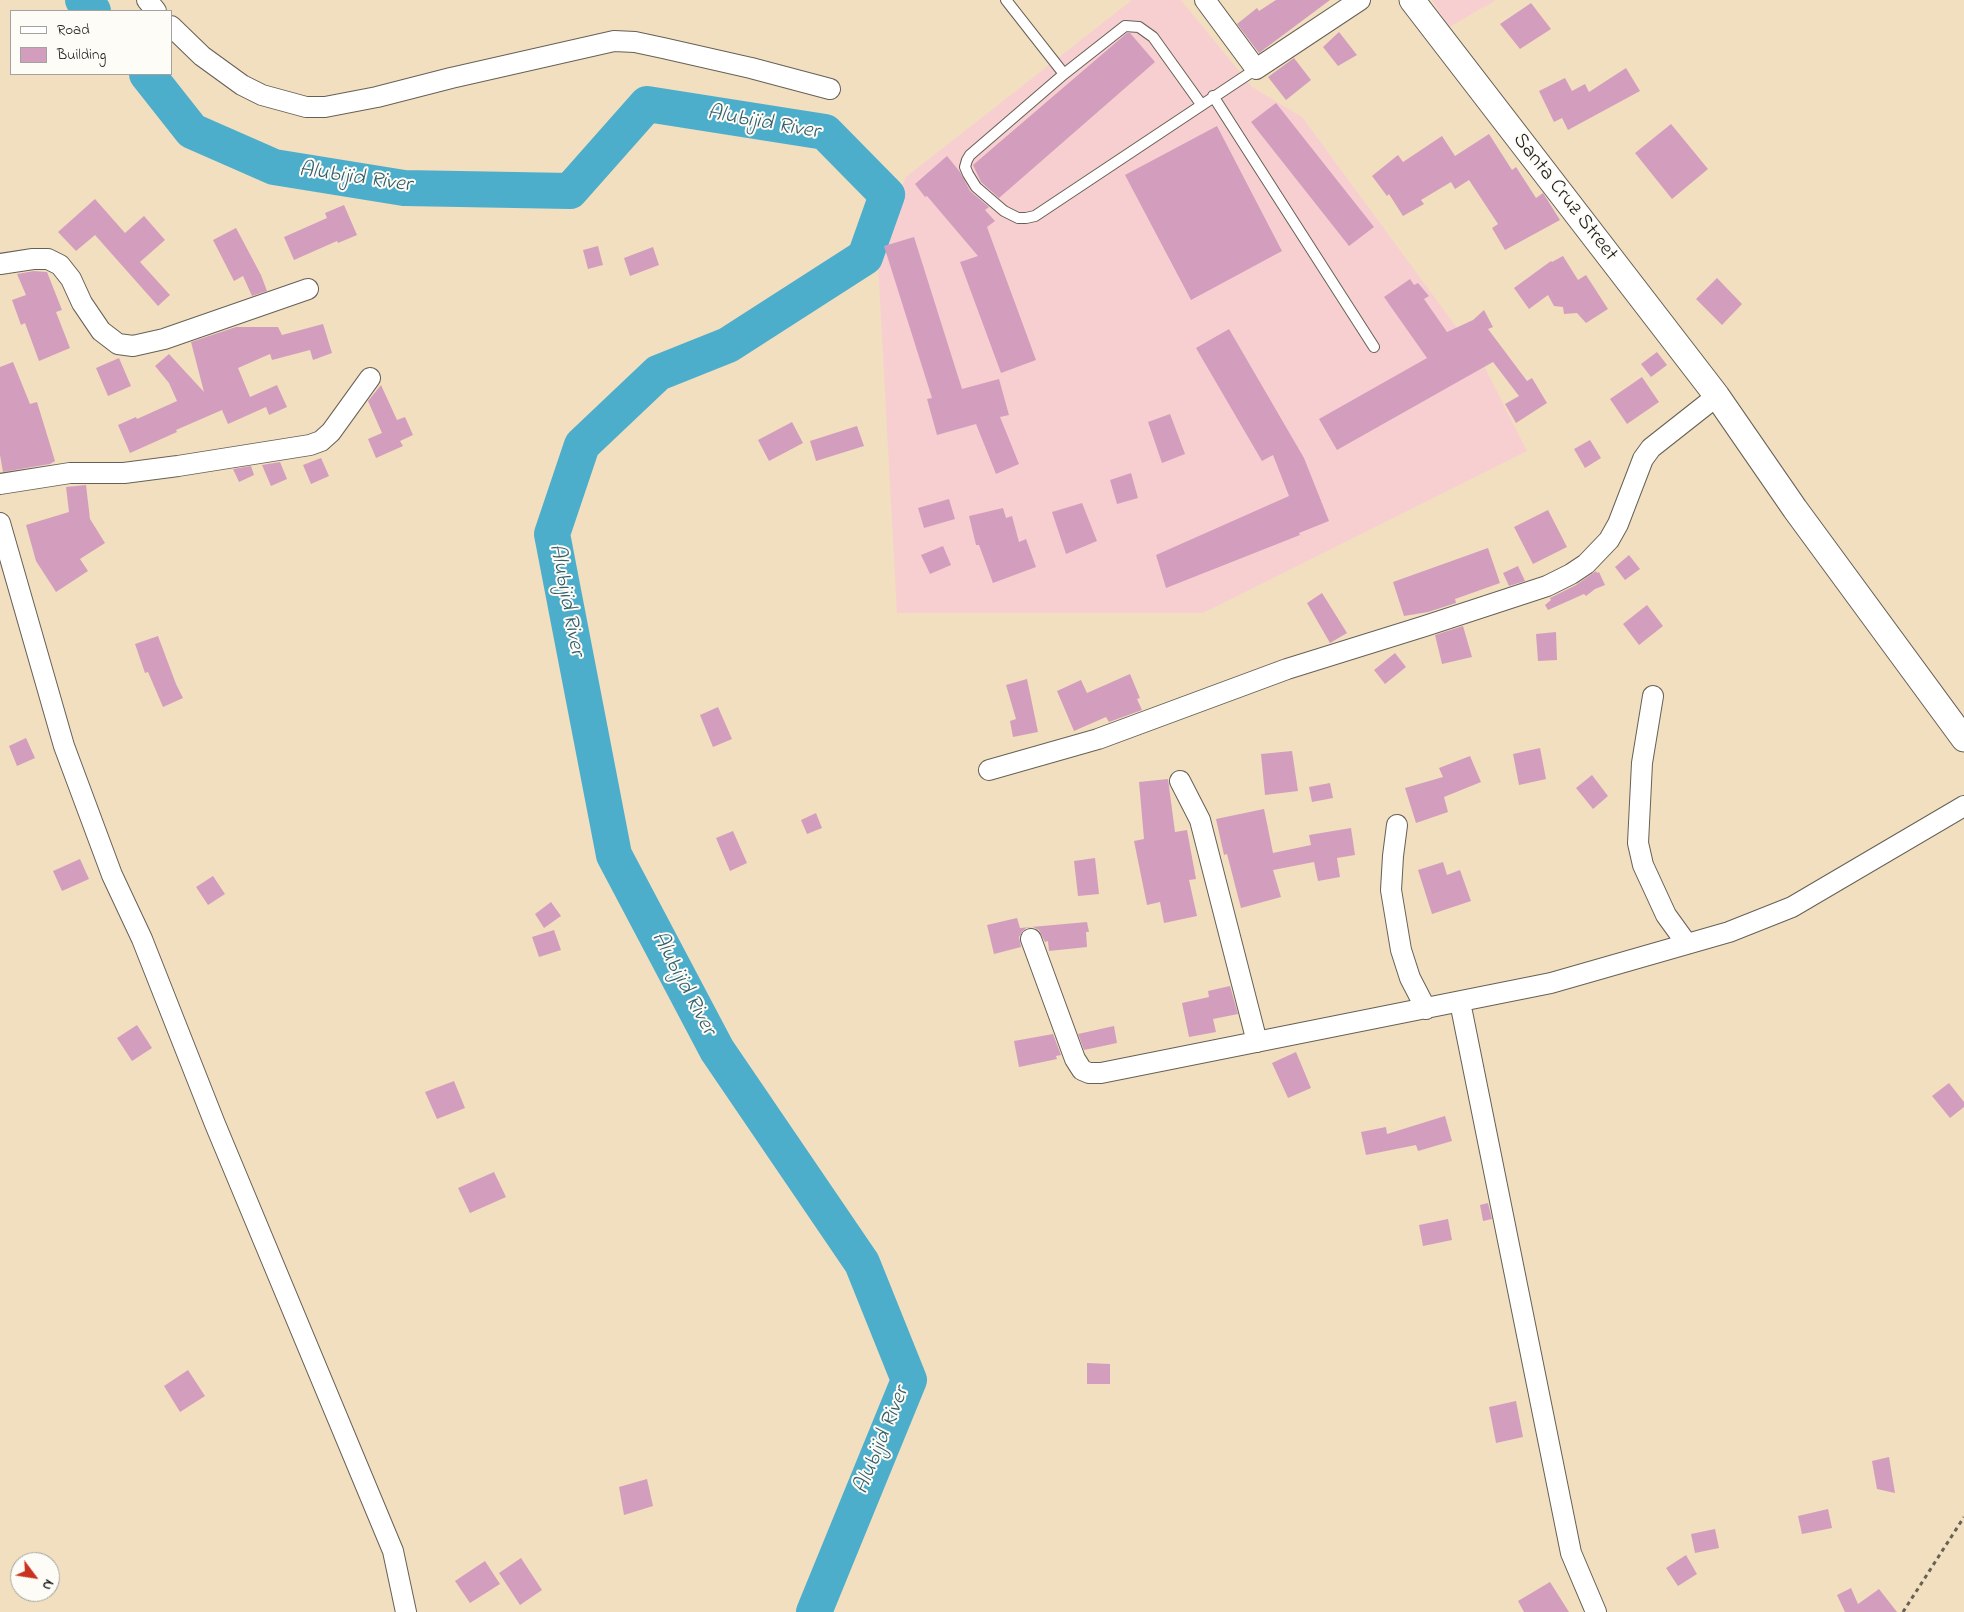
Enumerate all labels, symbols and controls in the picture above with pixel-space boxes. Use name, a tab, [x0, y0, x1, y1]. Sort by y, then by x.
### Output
legend	[10, 10, 172, 75]
text: Road	[57, 19, 90, 41]
text: Building	[57, 44, 106, 66]
water label: Alubijid River	[705, 101, 821, 147]
street label: Santa Cruz Street	[1506, 129, 1622, 267]
water label: Alubijid River	[297, 158, 413, 200]
water label: Alubijid River	[541, 542, 589, 658]
water label: Alubijid River	[644, 928, 720, 1040]
water label: Alubijid River	[849, 1383, 917, 1499]
north arrow	[10, 1552, 60, 1602]
text: N	[36, 1575, 59, 1594]

